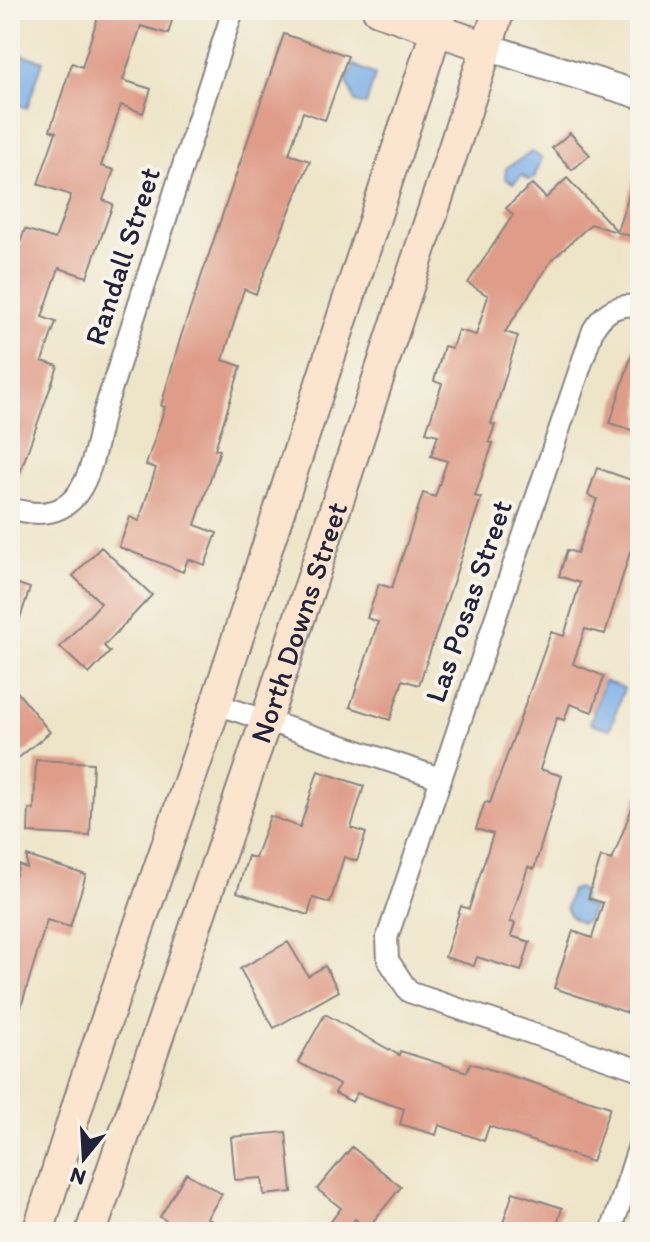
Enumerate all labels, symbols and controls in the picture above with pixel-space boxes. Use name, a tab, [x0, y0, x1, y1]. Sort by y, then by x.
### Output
street label: Randall Street	[76, 162, 168, 350]
street label: Las Posas Street	[416, 495, 520, 707]
street label: North Downs Street	[241, 497, 355, 748]
north arrow	[44, 1118, 124, 1198]
text: N	[67, 1161, 89, 1192]

